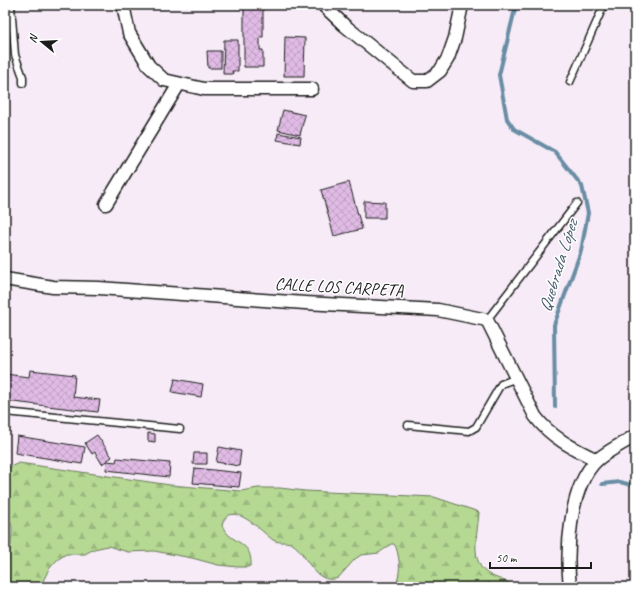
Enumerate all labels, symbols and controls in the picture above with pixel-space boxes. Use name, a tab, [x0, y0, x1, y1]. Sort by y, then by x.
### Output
north arrow	[22, 22, 62, 62]
text: N	[25, 31, 41, 44]
water label: Quebrada López	[534, 214, 583, 315]
street label: CALLE LOS CARPETA	[274, 273, 404, 301]
scale bar	[490, 544, 591, 570]
text: 50 m	[496, 550, 518, 566]

